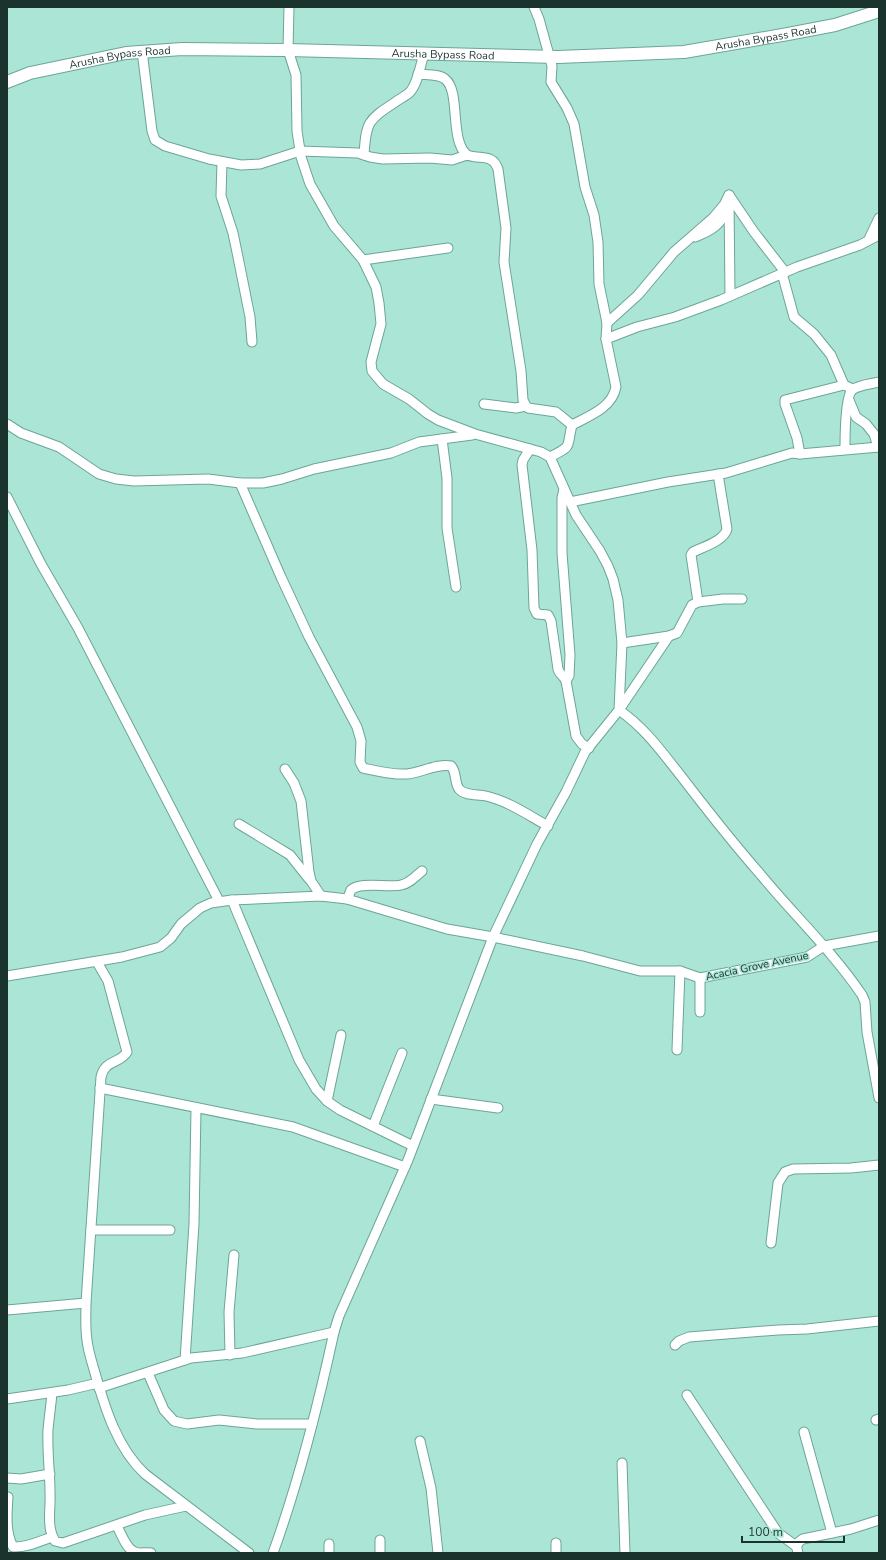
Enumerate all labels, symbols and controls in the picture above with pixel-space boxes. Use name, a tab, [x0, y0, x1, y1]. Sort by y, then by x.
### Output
street label: Arusha Bypass Road	[714, 21, 818, 54]
street label: Arusha Bypass Road	[68, 42, 171, 72]
street label: Arusha Bypass Road	[391, 45, 495, 63]
street label: Acacia Grove Avenue	[704, 948, 810, 984]
scale bar	[742, 1518, 844, 1544]
text: 100 m	[748, 1524, 783, 1540]

